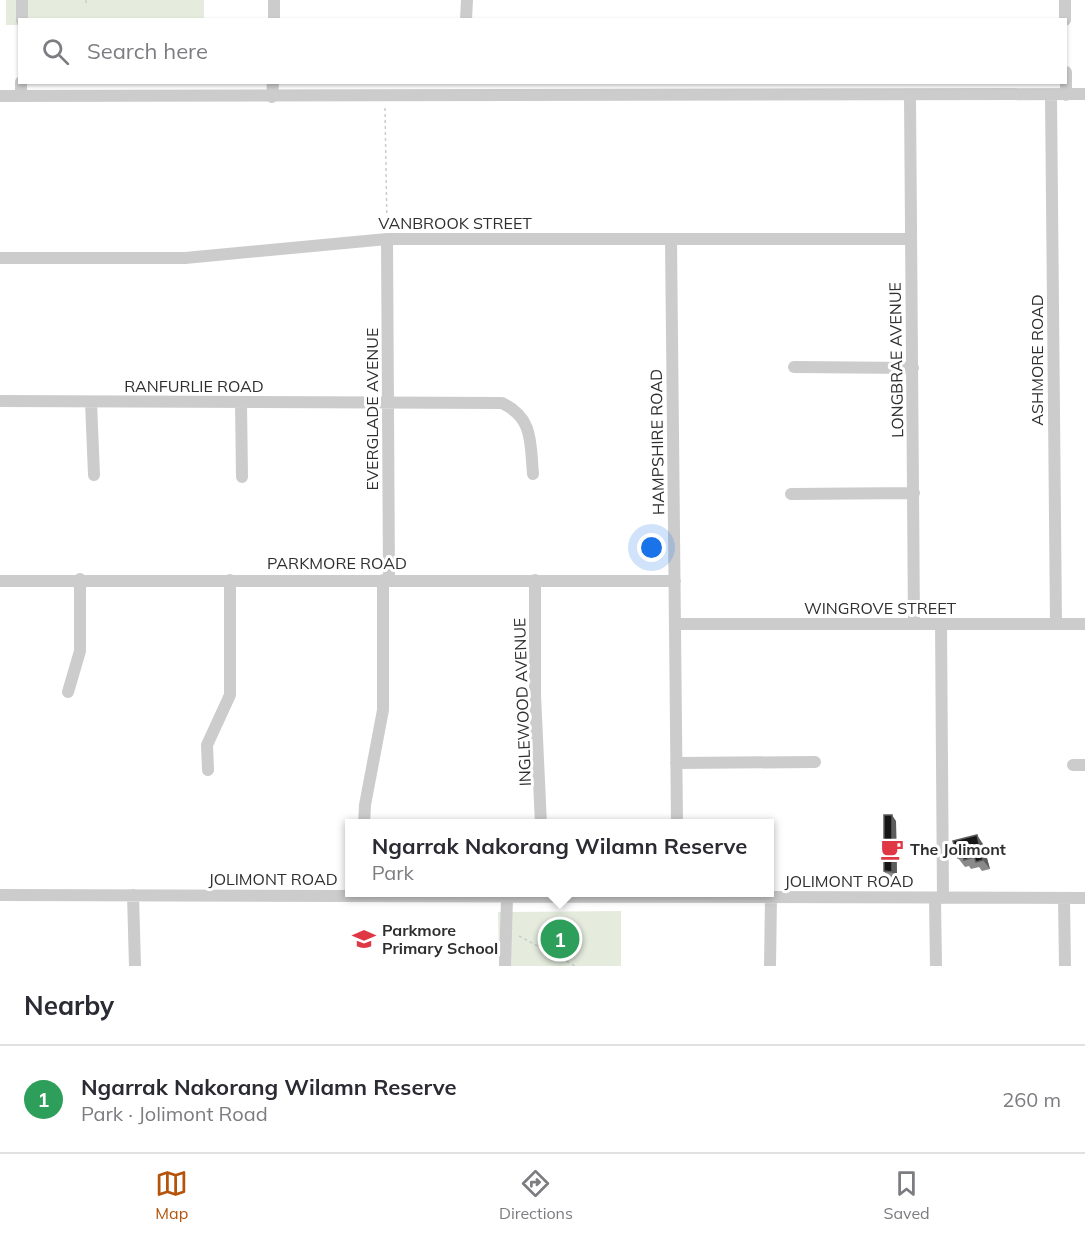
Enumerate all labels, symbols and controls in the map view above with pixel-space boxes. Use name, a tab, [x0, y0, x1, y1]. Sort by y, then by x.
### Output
search box	[18, 18, 1067, 84]
icon: search	[39, 35, 72, 68]
text: Search here	[87, 37, 208, 65]
street label: VANBROOK STREET	[378, 213, 532, 233]
street label: LONGBRAE AVENUE	[885, 282, 907, 438]
street label: ASHMORE ROAD	[1027, 294, 1047, 426]
street label: EVERGLADE AVENUE	[362, 328, 382, 490]
street label: HAMPSHIRE ROAD	[646, 369, 668, 515]
street label: RANFURLIE ROAD	[124, 376, 264, 396]
your location	[637, 533, 666, 562]
street label: PARKMORE ROAD	[267, 553, 407, 573]
street label: WINGROVE STREET	[804, 598, 956, 618]
street label: INGLEWOOD AVENUE	[509, 617, 535, 787]
popup	[345, 819, 774, 897]
text: Ngarrak Nakorang Wilamn Reserve	[372, 832, 747, 860]
cafe icon: The Jolimont	[879, 836, 905, 862]
place label: The Jolimont	[910, 839, 1006, 859]
text: Park	[372, 860, 414, 885]
street label: JOLIMONT ROAD	[208, 869, 338, 889]
street label: JOLIMONT ROAD	[784, 871, 914, 891]
pin: 1	[540, 916, 580, 962]
place label: Parkmore Primary School	[382, 920, 498, 958]
school or university icon: Parkmore Primary School	[351, 926, 377, 952]
text: Nearby	[24, 989, 114, 1022]
text: Ngarrak Nakorang Wilamn Reserve	[81, 1073, 457, 1101]
text: 1	[38, 1087, 50, 1112]
text: 260 m	[1002, 1087, 1061, 1112]
text: Park · Jolimont Road	[81, 1101, 268, 1126]
tab: Map	[155, 1167, 188, 1223]
tab: Directions	[499, 1167, 573, 1223]
tab: Saved	[884, 1167, 930, 1223]

